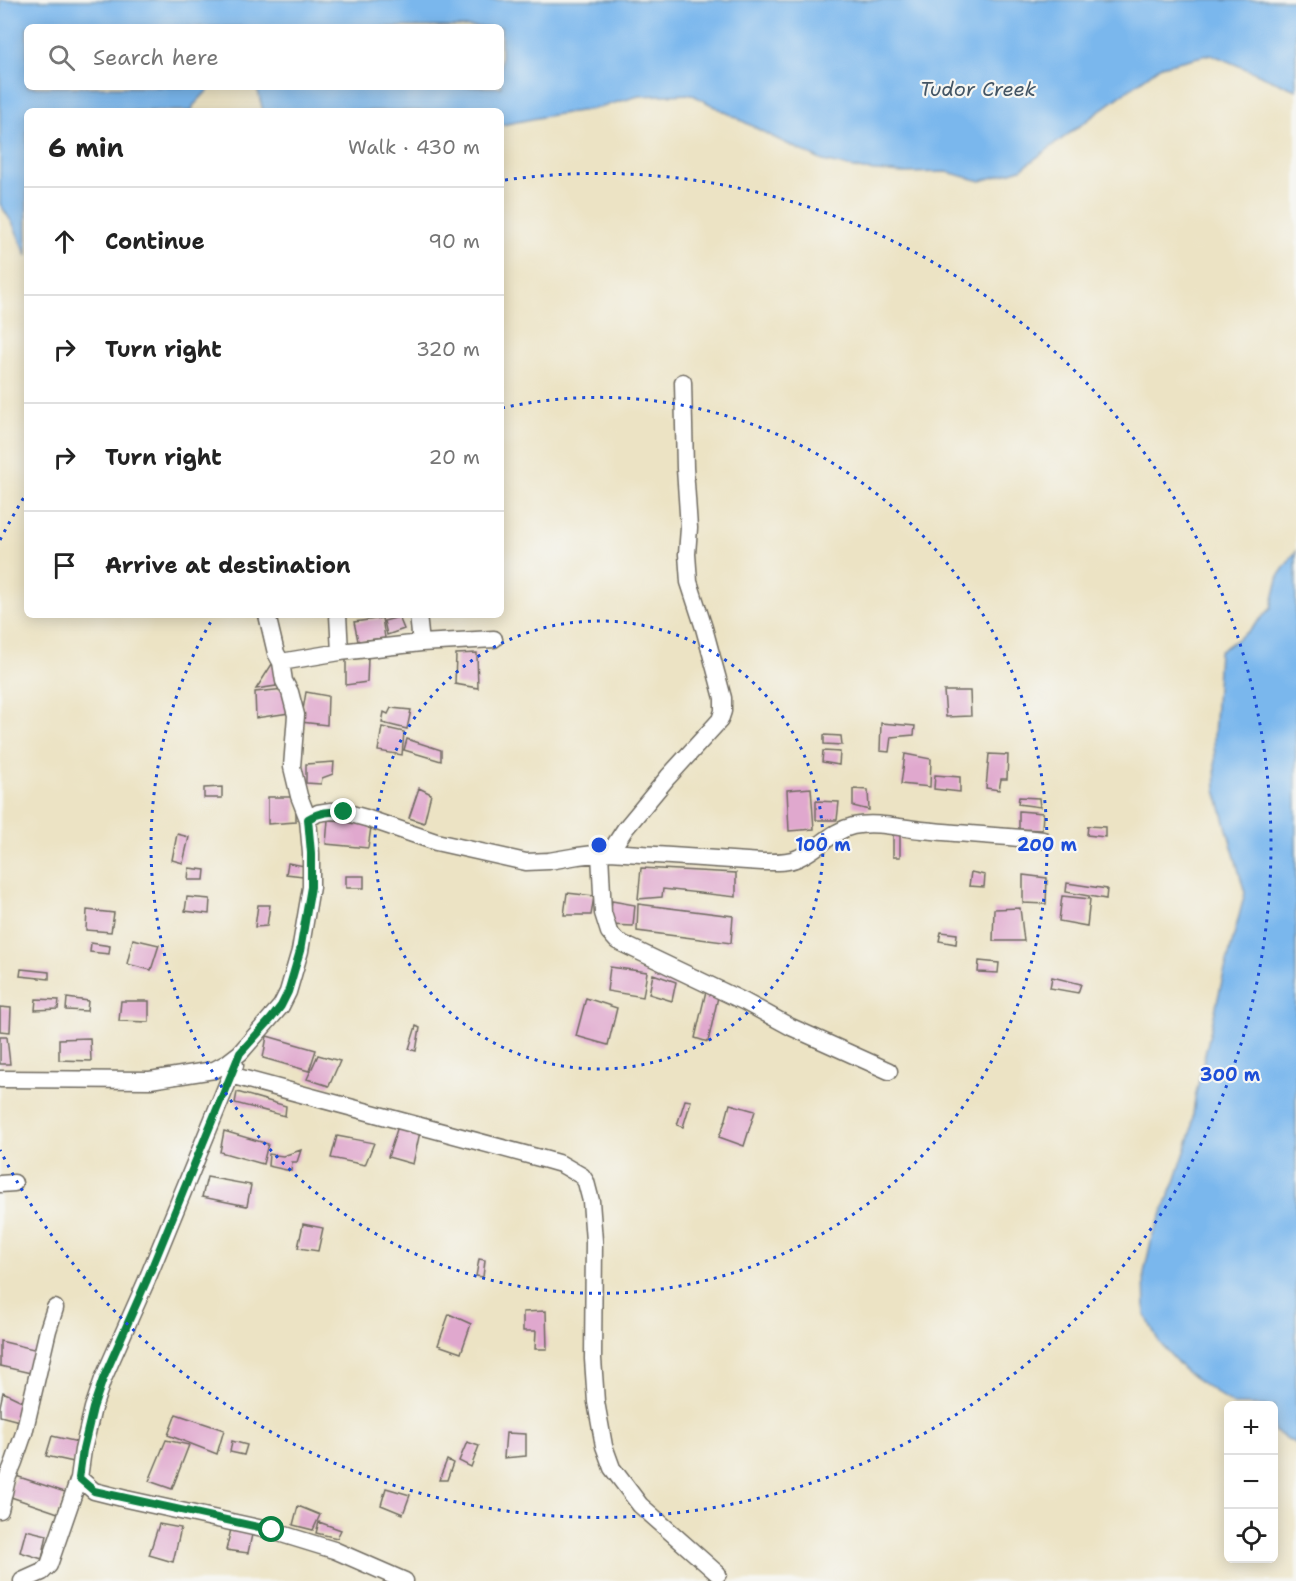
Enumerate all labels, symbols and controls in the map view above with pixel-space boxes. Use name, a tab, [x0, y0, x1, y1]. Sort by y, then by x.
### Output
search box	[24, 24, 504, 90]
icon: search	[45, 41, 78, 74]
text: Search here	[93, 43, 219, 72]
water label: Tudor Creek	[920, 76, 1037, 102]
text: 6 min	[48, 130, 124, 165]
text: Walk · 430 m	[348, 134, 480, 160]
icon: ahead	[48, 225, 81, 258]
text: Continue	[105, 227, 205, 256]
text: 90 m	[428, 228, 480, 254]
icon: right	[48, 333, 81, 366]
text: Turn right	[105, 335, 222, 364]
text: 320 m	[416, 336, 480, 362]
icon: right	[48, 441, 81, 474]
text: Turn right	[105, 443, 222, 472]
text: 20 m	[429, 444, 480, 470]
icon: arrive	[48, 549, 81, 582]
text: Arrive at destination	[105, 551, 351, 580]
route end	[330, 798, 356, 824]
text: 100 m	[795, 833, 851, 857]
text: 200 m	[1017, 833, 1078, 857]
centre of rings	[589, 835, 609, 855]
text: 300 m	[1200, 1063, 1261, 1087]
map controls	[1224, 1401, 1278, 1563]
button: +	[1224, 1401, 1278, 1455]
button: −	[1224, 1455, 1278, 1509]
button: locate	[1224, 1509, 1278, 1563]
route start	[258, 1516, 284, 1542]

